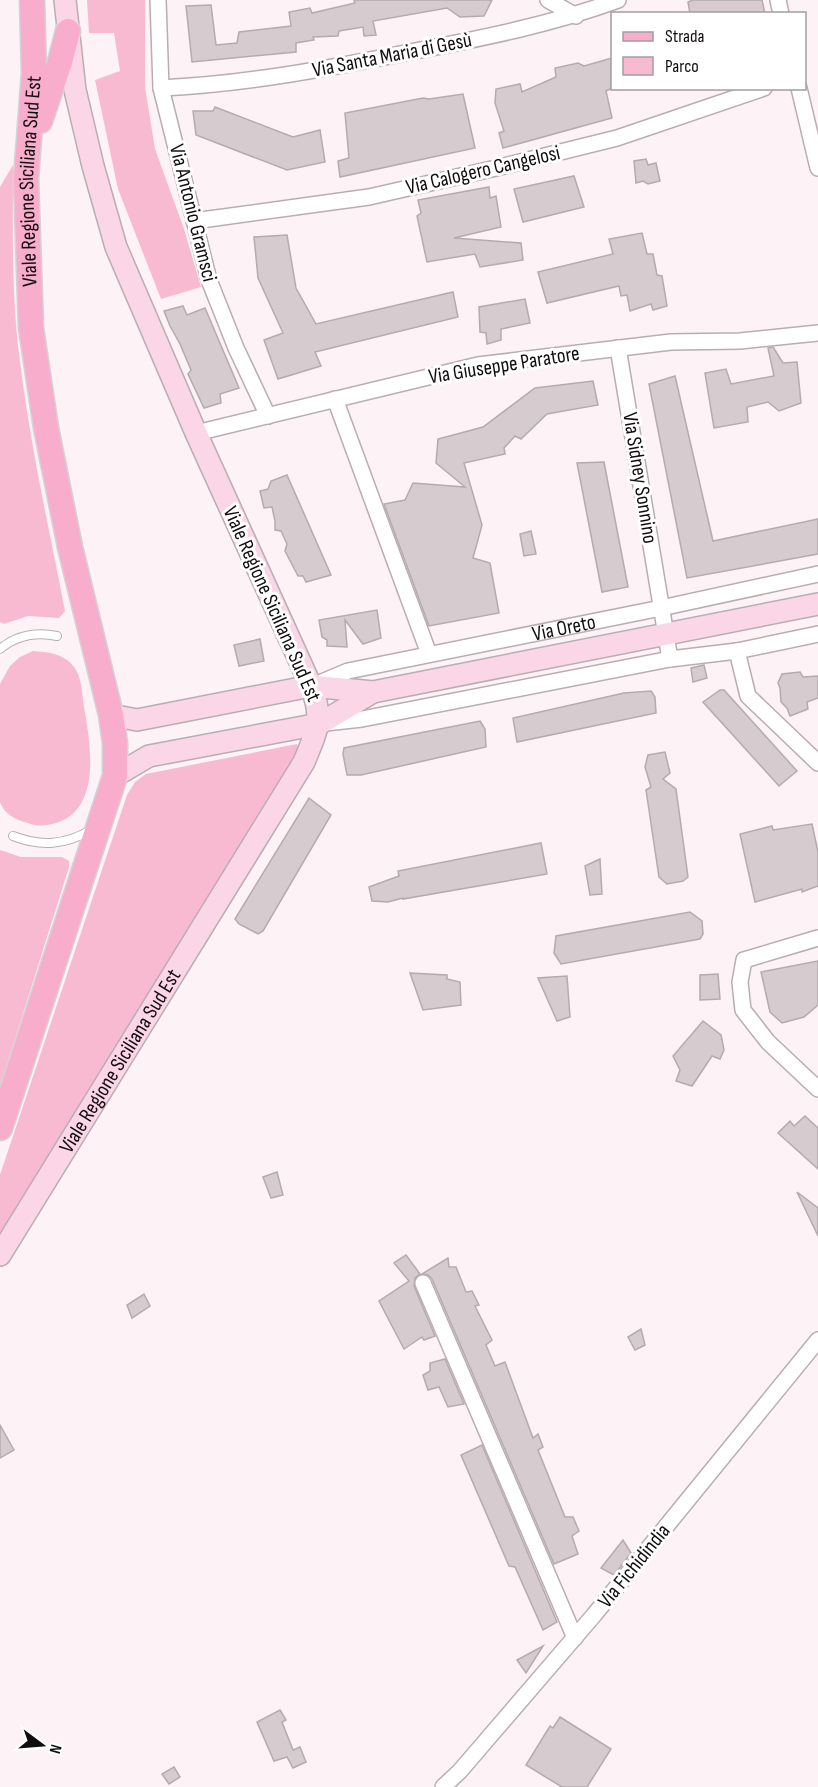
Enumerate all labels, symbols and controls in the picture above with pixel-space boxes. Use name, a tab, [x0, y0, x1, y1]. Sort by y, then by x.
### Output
legend	[611, 12, 806, 90]
text: Strada	[665, 26, 705, 47]
street label: Via Santa Maria di Gesù	[310, 27, 474, 83]
text: Parco	[665, 56, 699, 77]
street label: Viale Regione Siciliana Sud Est	[13, 75, 46, 287]
street label: Via Calogero Cangelosi	[403, 140, 563, 200]
street label: Via Antonio Gramsci	[164, 142, 222, 284]
street label: Via Giuseppe Paratore	[427, 341, 581, 389]
street label: Via Sidney Sonnino	[617, 411, 663, 545]
street label: Viale Regione Siciliana Sud Est	[218, 502, 326, 706]
street label: Via Oreto	[530, 609, 598, 646]
street label: Viale Regione Siciliana Sud Est	[54, 964, 186, 1157]
street label: Via Fichidindia	[593, 1519, 675, 1613]
north arrow	[12, 1715, 72, 1775]
text: N	[45, 1742, 65, 1755]

